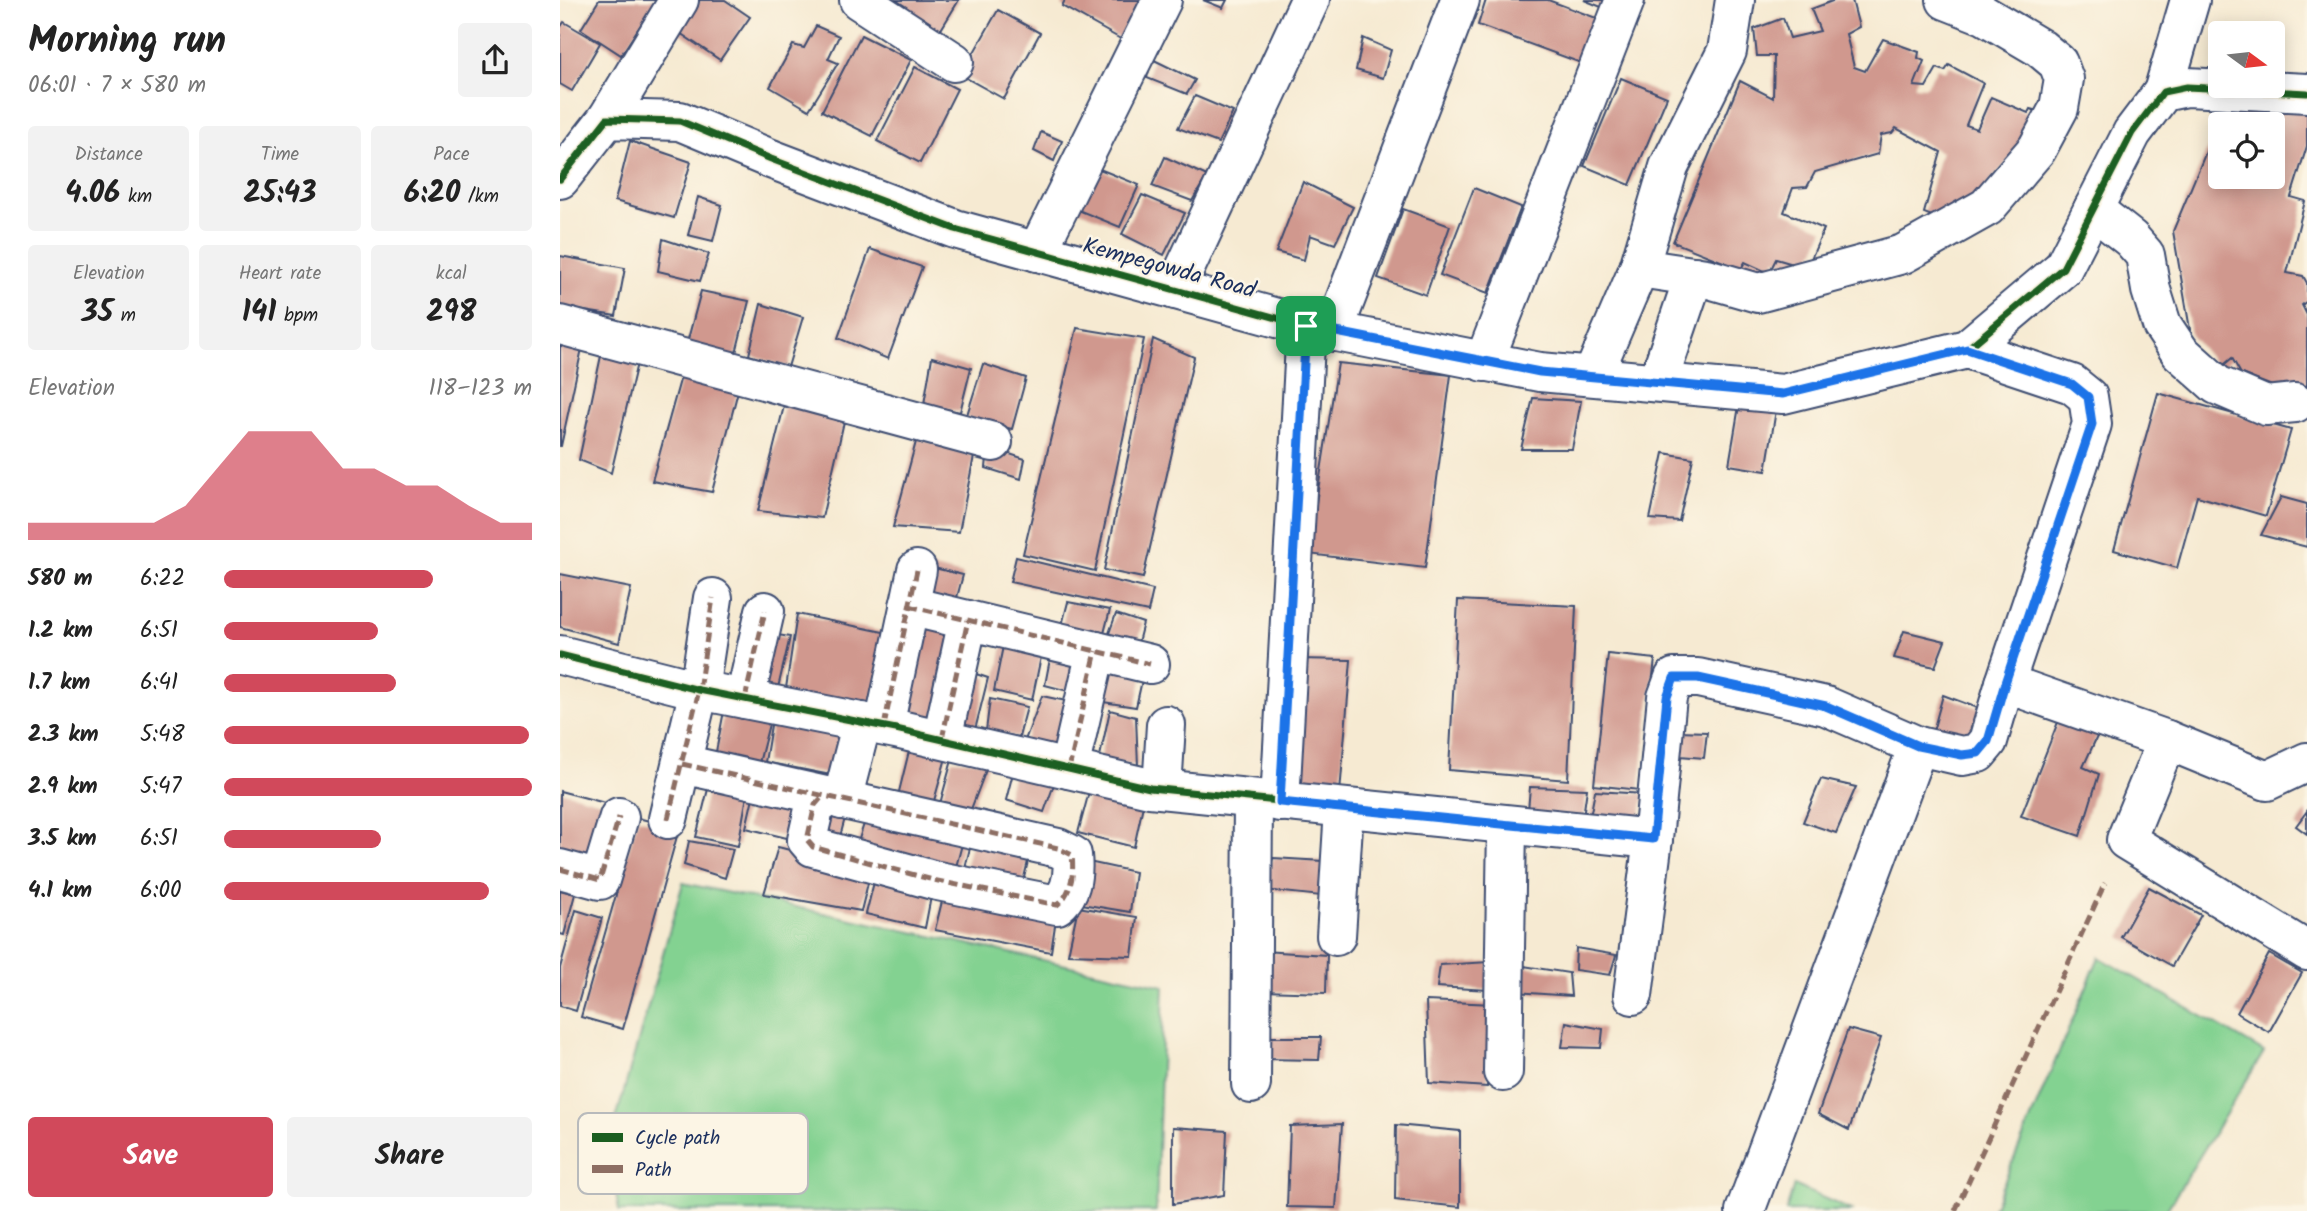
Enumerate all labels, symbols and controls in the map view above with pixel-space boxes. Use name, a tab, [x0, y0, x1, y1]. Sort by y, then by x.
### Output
text: Morning run	[28, 12, 226, 72]
north arrow	[2208, 21, 2286, 98]
map controls	[2208, 21, 2285, 189]
button: share	[458, 23, 532, 97]
text: 06:01 · 7 × 580 m	[28, 68, 206, 104]
button: locate	[2208, 112, 2285, 189]
text: Distance	[75, 140, 143, 170]
text: Time	[261, 140, 299, 170]
text: Pace	[433, 140, 469, 170]
text: 4.06	[65, 170, 120, 218]
text: 25:43	[244, 170, 316, 218]
text: 6:20	[404, 170, 460, 218]
text: km	[120, 182, 152, 212]
text: /km	[460, 182, 499, 212]
street label: Kempegowda Road	[1078, 229, 1260, 310]
text: Elevation	[73, 259, 145, 289]
text: Heart rate	[239, 259, 321, 289]
text: kcal	[436, 259, 467, 289]
text: 35	[81, 289, 113, 337]
text: 141	[242, 289, 276, 337]
text: 298	[426, 289, 477, 337]
pin	[1276, 296, 1336, 356]
text: m	[113, 301, 136, 331]
text: bpm	[276, 301, 318, 331]
icon: arrive	[1287, 307, 1325, 345]
text: Elevation	[28, 371, 115, 407]
text: 118–123 m	[428, 371, 532, 407]
text: 580 m	[28, 561, 93, 597]
text: 6:22	[140, 561, 185, 597]
text: 1.2 km	[28, 613, 93, 649]
text: 6:51	[140, 613, 178, 649]
text: 1.7 km	[28, 665, 90, 701]
text: 6:41	[140, 665, 178, 701]
text: 2.3 km	[28, 717, 98, 753]
text: 5:48	[140, 717, 185, 753]
text: 2.9 km	[28, 769, 98, 805]
text: 5:47	[140, 769, 181, 805]
text: 3.5 km	[28, 821, 97, 857]
text: 6:51	[140, 821, 178, 857]
text: 4.1 km	[28, 873, 92, 909]
text: 6:00	[140, 873, 181, 909]
legend	[578, 1113, 808, 1194]
button: Save	[28, 1117, 273, 1197]
button: Share	[287, 1117, 532, 1197]
text: Cycle path	[635, 1124, 720, 1154]
text: Path	[635, 1156, 672, 1186]

